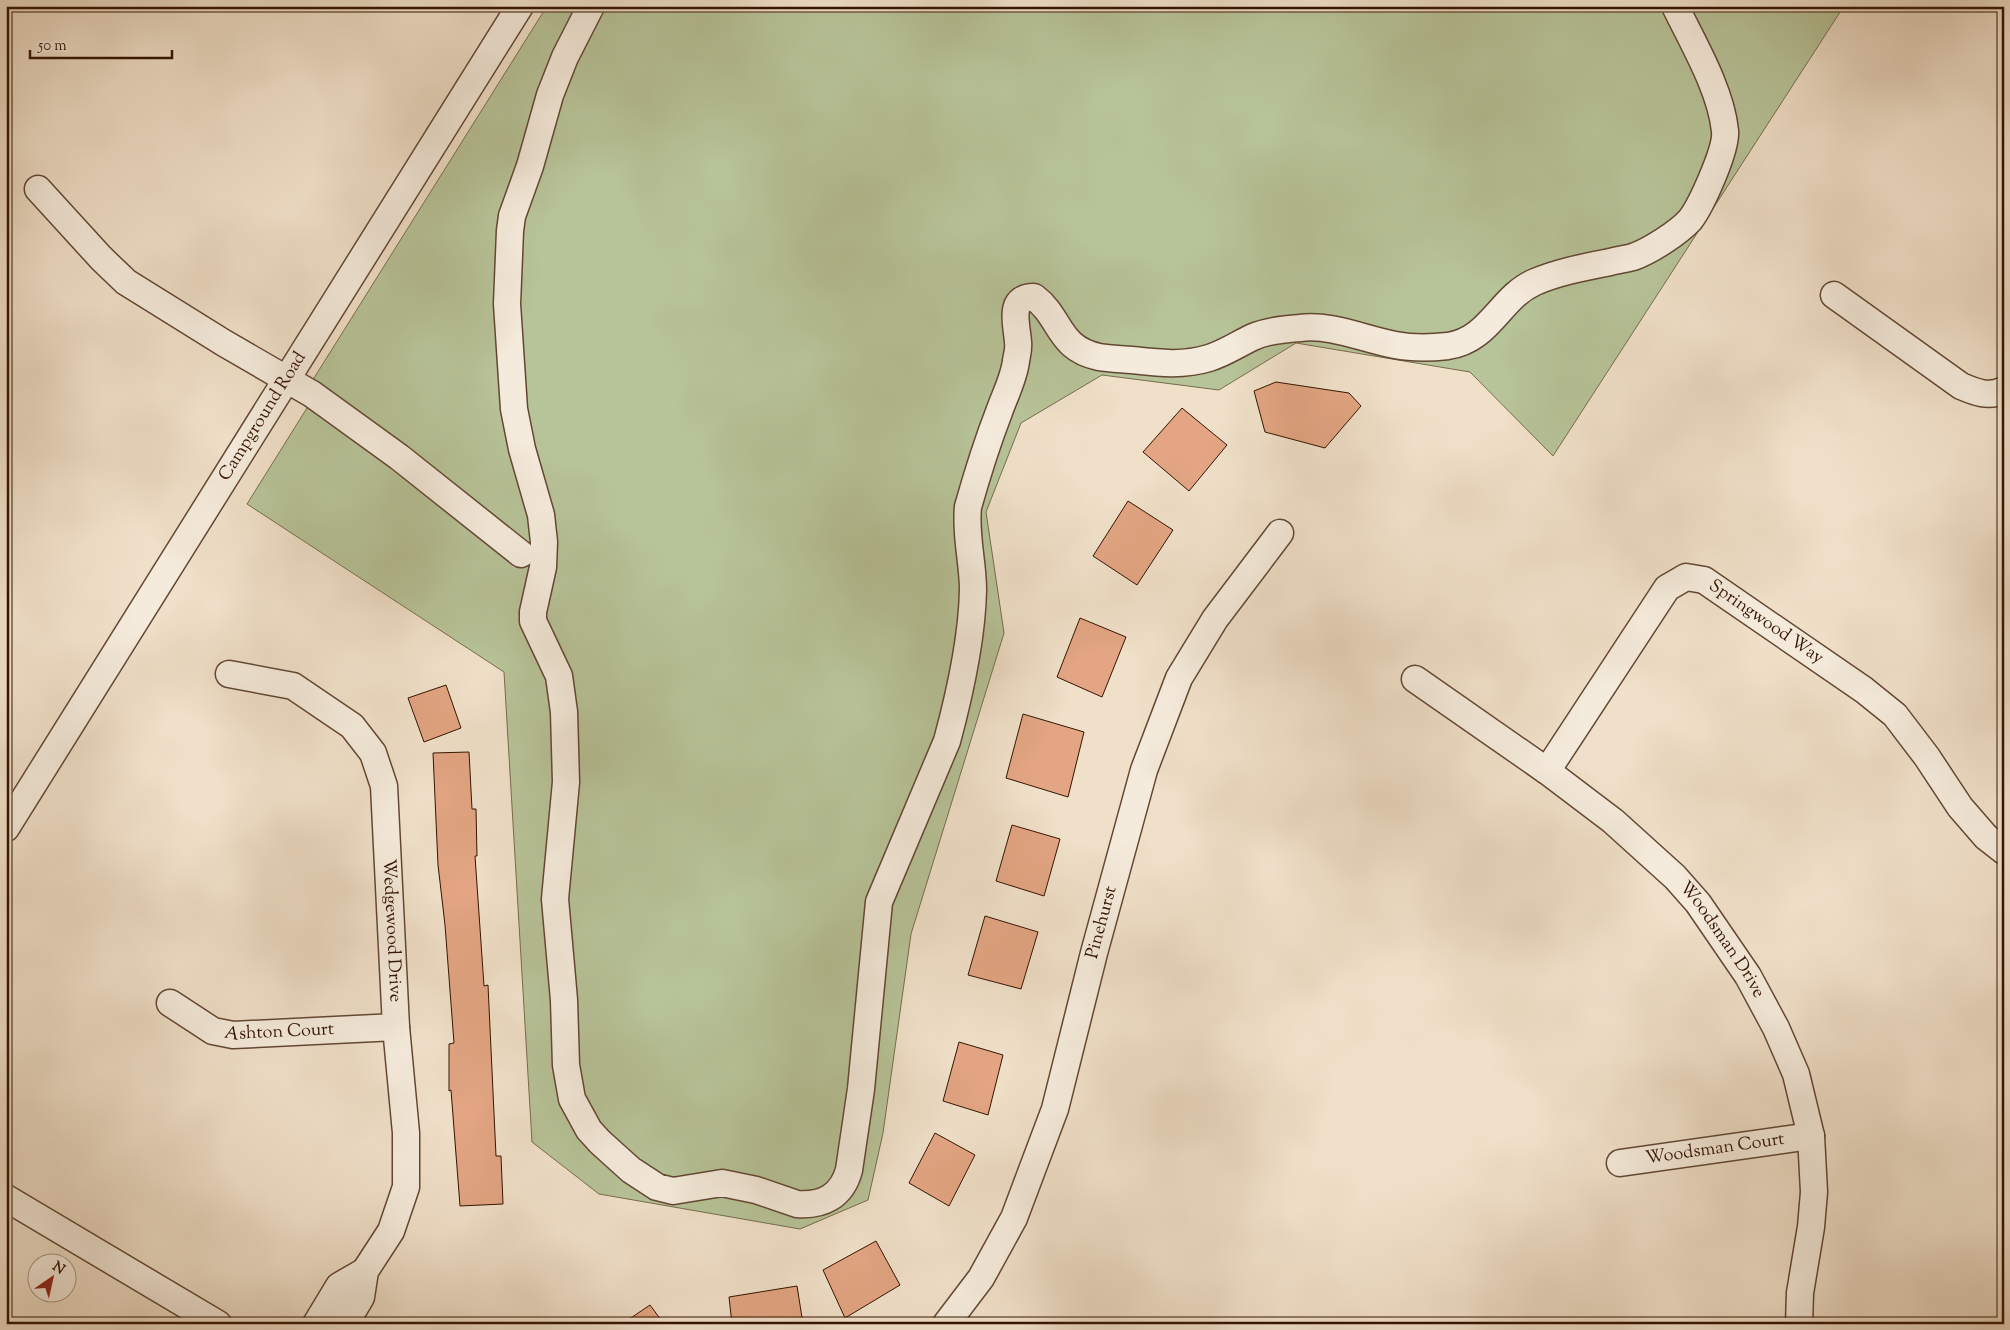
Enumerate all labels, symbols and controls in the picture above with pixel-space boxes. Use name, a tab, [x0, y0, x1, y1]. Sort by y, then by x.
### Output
scale bar	[30, 28, 172, 60]
text: 50 m	[37, 36, 67, 57]
street label: Campground Road	[213, 347, 313, 486]
street label: Springwood Way	[1703, 574, 1829, 671]
street label: Wedgewood Drive	[375, 858, 408, 1003]
street label: Woodsman Drive	[1672, 876, 1771, 1003]
street label: Pinehurst	[1080, 883, 1125, 962]
street label: Ashton Court	[222, 1017, 335, 1049]
street label: Woodsman Court	[1644, 1127, 1786, 1172]
north arrow	[28, 1252, 78, 1302]
text: N	[48, 1257, 68, 1280]

